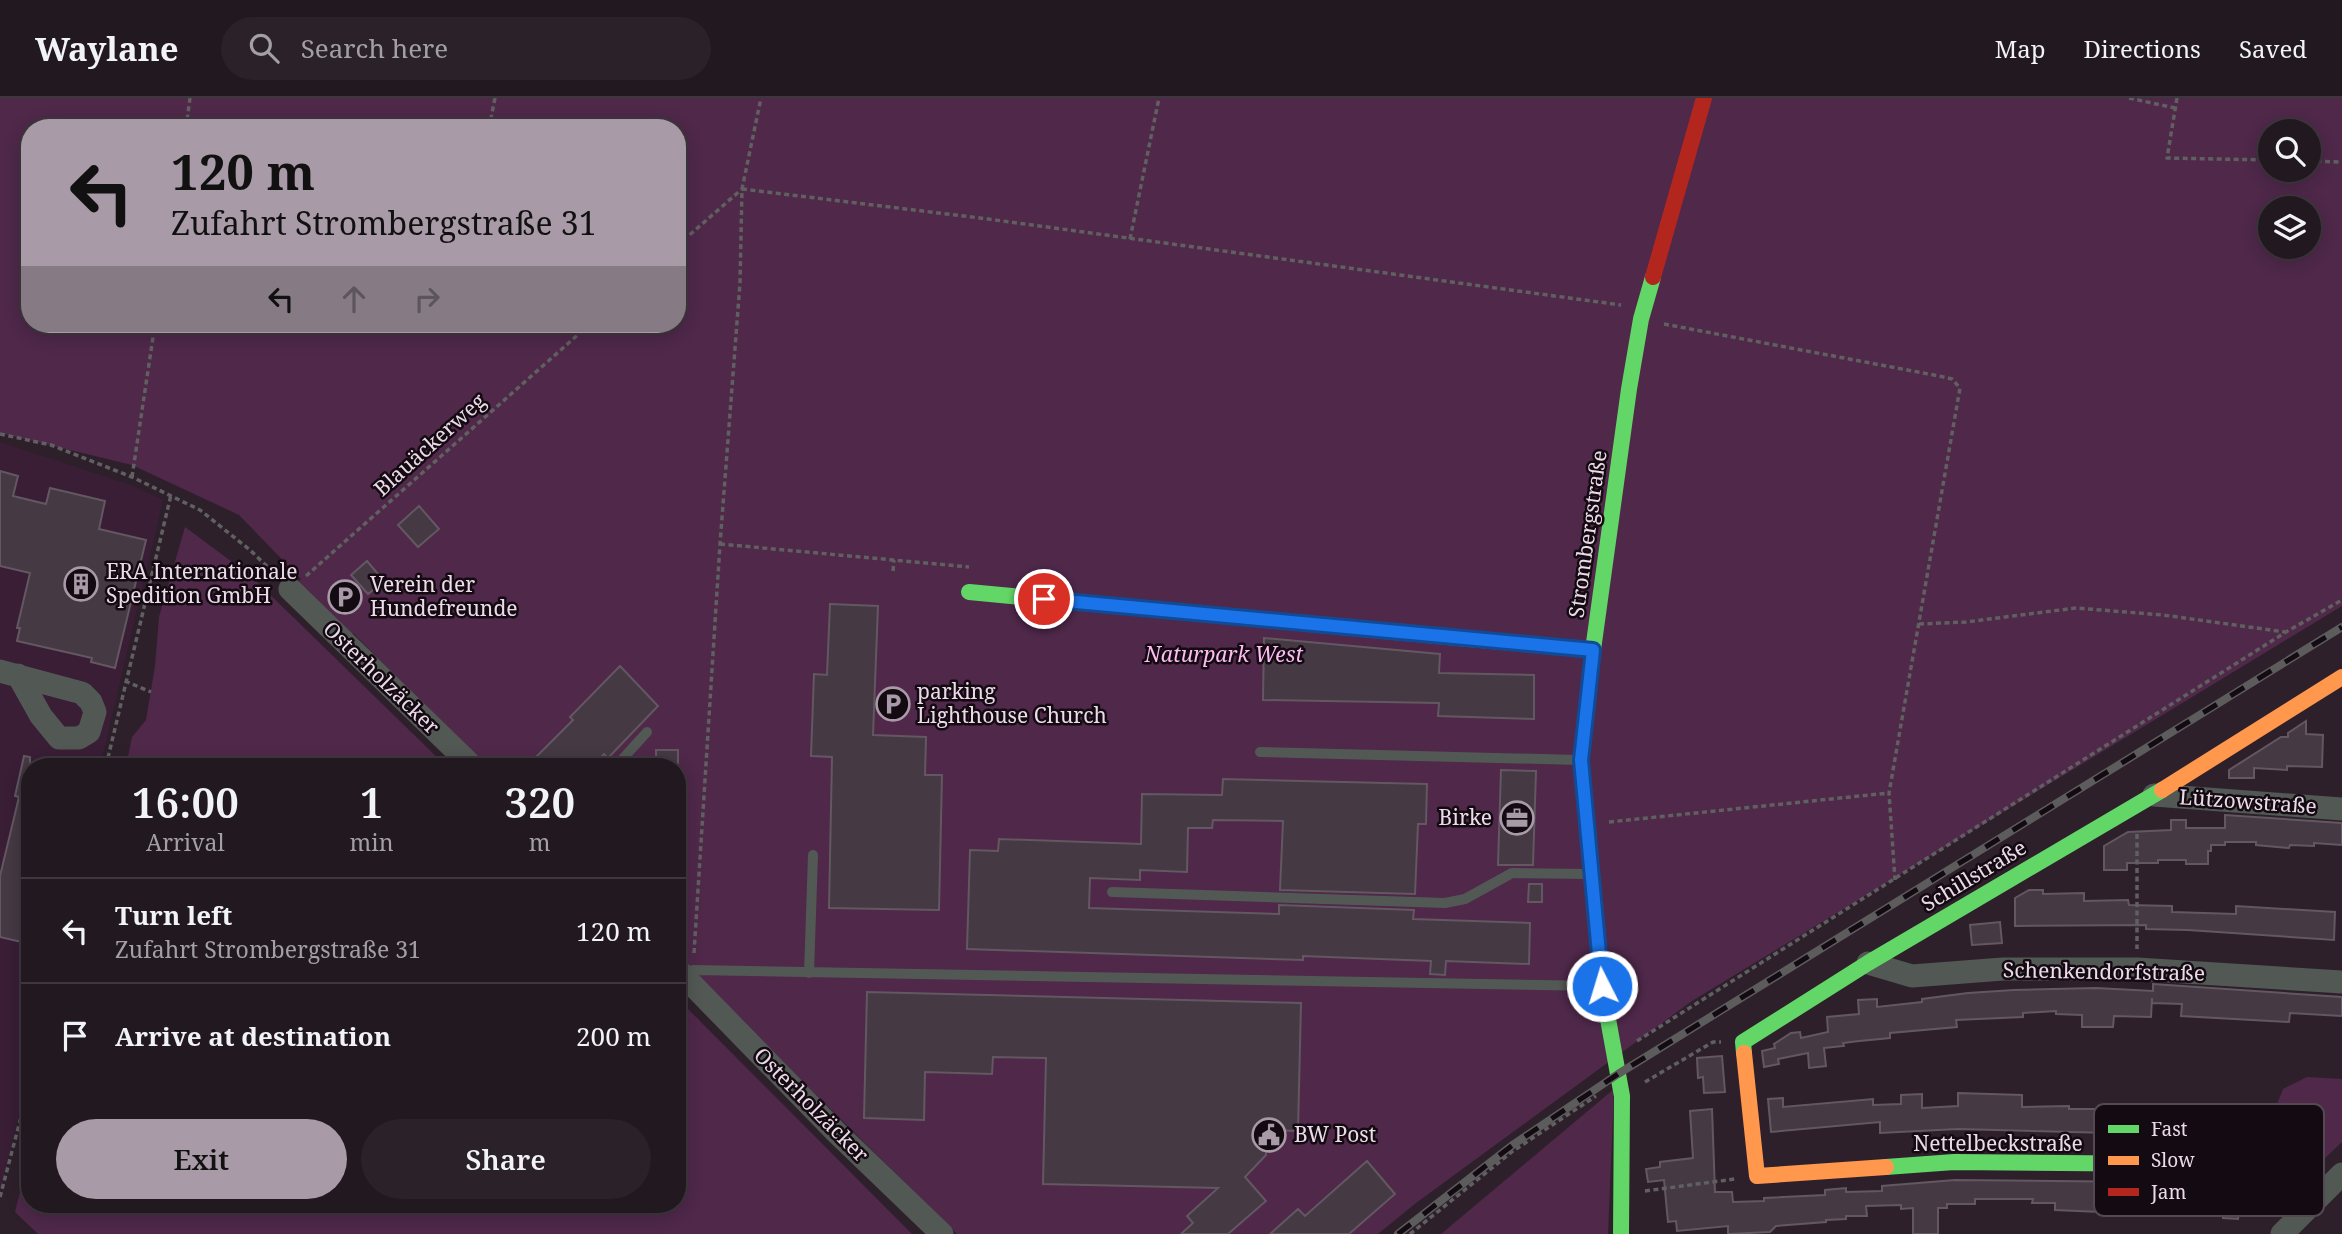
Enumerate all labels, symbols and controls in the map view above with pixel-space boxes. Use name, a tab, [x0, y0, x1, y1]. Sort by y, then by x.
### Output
search box	[221, 17, 711, 80]
text: Waylane	[35, 26, 179, 71]
icon: search	[245, 29, 283, 67]
text: Search here	[301, 30, 448, 66]
text: Map	[1995, 32, 2046, 65]
text: Directions	[2084, 32, 2201, 65]
text: Saved	[2239, 32, 2307, 65]
map controls	[2258, 119, 2321, 259]
button: search	[2258, 119, 2321, 182]
text: 120 m	[171, 138, 315, 204]
icon: left	[56, 147, 147, 238]
button: layers	[2258, 196, 2321, 259]
text: Zufahrt Strombergstraße 31	[171, 201, 597, 244]
icon: left	[262, 280, 300, 318]
icon: ahead	[335, 280, 373, 318]
icon: right	[408, 280, 446, 318]
street label: Blauäckerweg	[368, 386, 492, 502]
street label: Strombergstraße	[1561, 448, 1613, 619]
place label: ERA Internationale Spedition GmbH	[106, 557, 298, 609]
building icon: ERA Internationale Spedition GmbH	[62, 565, 100, 603]
pin	[1014, 569, 1074, 629]
place label: Verein der Hundefreunde	[370, 570, 518, 622]
parking icon: Verein der Hundefreunde	[326, 578, 364, 616]
icon: arrive	[1025, 580, 1063, 618]
street label: Osterholzäcker	[318, 615, 446, 740]
park label: Naturpark West	[1144, 640, 1303, 668]
place label: parking Lighthouse Church	[917, 677, 1107, 729]
parking icon: parking Lighthouse Church	[874, 685, 912, 723]
text: 16:00	[132, 773, 239, 830]
text: 1	[360, 773, 383, 830]
text: 320	[504, 773, 575, 830]
street label: Lützowstraße	[2178, 782, 2318, 820]
office icon: Birke	[1498, 799, 1536, 837]
place label: Birke	[1439, 803, 1492, 831]
text: Arrival	[146, 826, 225, 858]
text: min	[350, 826, 394, 858]
text: m	[529, 826, 551, 858]
street label: Schillstraße	[1916, 833, 2031, 917]
text: Turn left	[115, 897, 232, 933]
icon: left	[56, 912, 94, 950]
text: 120 m	[576, 913, 651, 949]
text: Zufahrt Strombergstraße 31	[115, 933, 421, 965]
position arrow	[1565, 949, 1639, 1023]
street label: Schenkendorfstraße	[2003, 955, 2205, 987]
icon: arrive	[56, 1017, 94, 1055]
text: Arrive at destination	[115, 1018, 391, 1054]
text: 200 m	[576, 1018, 651, 1054]
street label: Osterholzäcker	[748, 1041, 875, 1168]
legend	[2094, 1104, 2324, 1216]
public building icon: BW Post	[1250, 1116, 1288, 1154]
text: Fast	[2151, 1116, 2188, 1142]
button: Exit	[56, 1119, 347, 1199]
button: Share	[361, 1119, 651, 1199]
place label: BW Post	[1294, 1120, 1376, 1148]
street label: Nettelbeckstraße	[1913, 1129, 2083, 1157]
text: Slow	[2151, 1147, 2195, 1173]
text: Jam	[2150, 1179, 2186, 1205]

